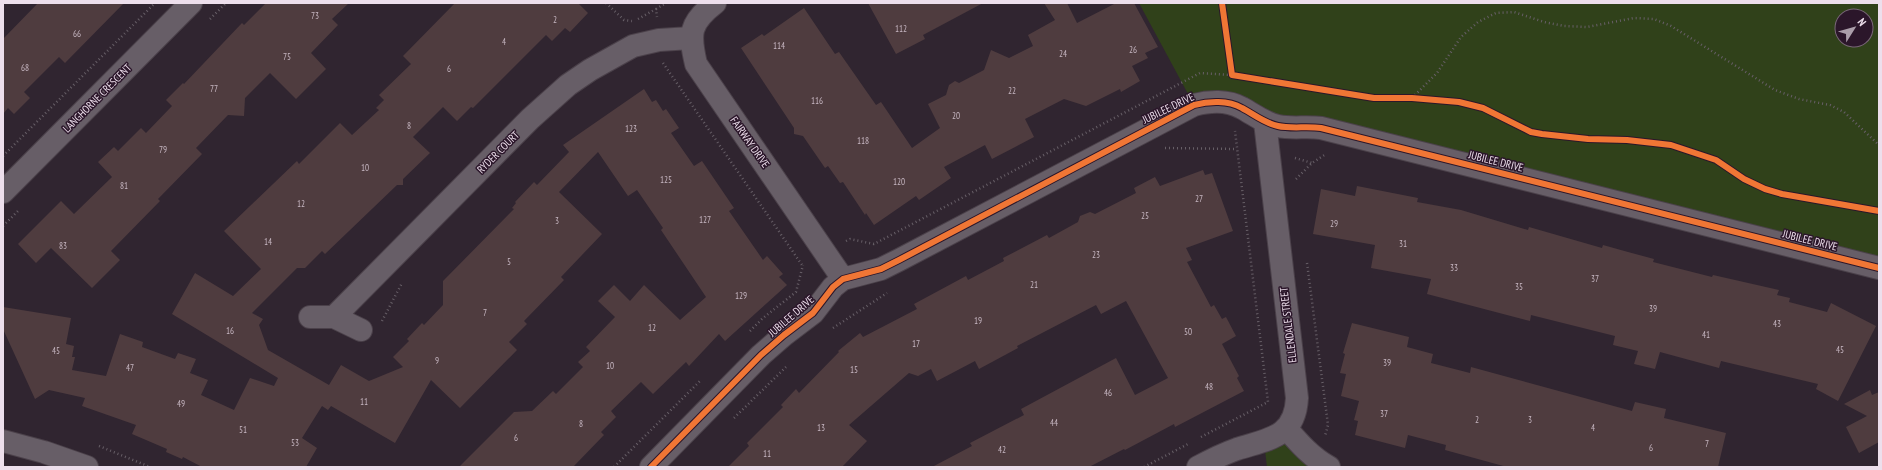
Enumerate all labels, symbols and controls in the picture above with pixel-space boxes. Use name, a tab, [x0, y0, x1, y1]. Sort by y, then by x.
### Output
north arrow	[1834, 8, 1874, 48]
house number: 73	[311, 10, 319, 21]
house number: 2	[553, 14, 557, 25]
text: N	[1855, 15, 1869, 29]
house number: 112	[895, 23, 907, 34]
house number: 66	[73, 28, 81, 39]
house number: 4	[502, 36, 506, 47]
house number: 114	[773, 40, 785, 51]
house number: 26	[1129, 44, 1137, 55]
house number: 24	[1059, 48, 1067, 59]
house number: 75	[283, 51, 291, 62]
street label: LANGHORNE CRESCENT	[60, 61, 134, 135]
house number: 68	[21, 62, 29, 73]
house number: 6	[447, 63, 451, 74]
house number: 77	[210, 83, 218, 94]
house number: 22	[1008, 85, 1016, 96]
street label: JUBILEE DRIVE	[1139, 89, 1196, 127]
house number: 116	[811, 95, 823, 106]
house number: 20	[952, 110, 960, 121]
street label: FAIRWAY DRIVE	[727, 114, 773, 171]
house number: 8	[407, 120, 411, 131]
house number: 123	[625, 123, 637, 134]
street label: RYDER COURT	[474, 128, 522, 176]
house number: 118	[857, 135, 869, 146]
house number: 79	[159, 144, 167, 155]
street label: JUBILEE DRIVE	[1466, 147, 1525, 175]
house number: 10	[361, 162, 369, 173]
house number: 125	[660, 174, 672, 185]
house number: 120	[893, 176, 905, 187]
house number: 81	[120, 180, 128, 191]
house number: 27	[1195, 193, 1203, 204]
house number: 12	[297, 198, 305, 209]
house number: 25	[1141, 210, 1149, 221]
house number: 127	[699, 214, 711, 225]
house number: 3	[555, 215, 559, 226]
house number: 29	[1330, 218, 1338, 229]
street label: JUBILEE DRIVE	[1780, 226, 1839, 254]
house number: 14	[264, 236, 272, 247]
house number: 31	[1399, 238, 1407, 249]
house number: 83	[59, 240, 67, 251]
house number: 23	[1092, 249, 1100, 260]
house number: 5	[507, 256, 511, 267]
house number: 33	[1450, 262, 1458, 273]
house number: 37	[1591, 273, 1599, 284]
house number: 21	[1030, 279, 1038, 290]
house number: 35	[1515, 281, 1523, 292]
street label: ELLENDALE STREET	[1276, 286, 1300, 364]
house number: 129	[735, 290, 747, 301]
street label: JUBILEE DRIVE	[765, 292, 817, 340]
house number: 39	[1649, 303, 1657, 314]
house number: 7	[483, 307, 487, 318]
house number: 19	[974, 315, 982, 326]
house number: 43	[1773, 318, 1781, 329]
house number: 12	[648, 322, 656, 333]
house number: 16	[226, 325, 234, 336]
house number: 50	[1184, 326, 1192, 337]
house number: 41	[1702, 329, 1710, 340]
house number: 17	[912, 338, 920, 349]
house number: 45	[1836, 344, 1844, 355]
house number: 45	[52, 345, 60, 356]
house number: 9	[435, 355, 439, 366]
house number: 39	[1383, 357, 1391, 368]
house number: 10	[606, 360, 614, 371]
house number: 47	[126, 362, 134, 373]
house number: 15	[850, 364, 858, 375]
house number: 48	[1205, 381, 1213, 392]
house number: 46	[1104, 387, 1112, 398]
house number: 11	[360, 396, 368, 407]
house number: 49	[177, 398, 185, 409]
house number: 37	[1380, 408, 1388, 419]
house number: 2	[1475, 414, 1479, 425]
house number: 3	[1528, 414, 1532, 425]
house number: 44	[1050, 417, 1058, 428]
house number: 8	[579, 418, 583, 429]
house number: 13	[817, 422, 825, 433]
house number: 4	[1591, 422, 1595, 433]
house number: 51	[239, 424, 247, 435]
house number: 6	[514, 432, 518, 443]
house number: 53	[291, 437, 299, 448]
house number: 7	[1705, 438, 1709, 449]
house number: 6	[1649, 442, 1653, 453]
house number: 42	[998, 444, 1006, 455]
house number: 11	[763, 448, 771, 459]

